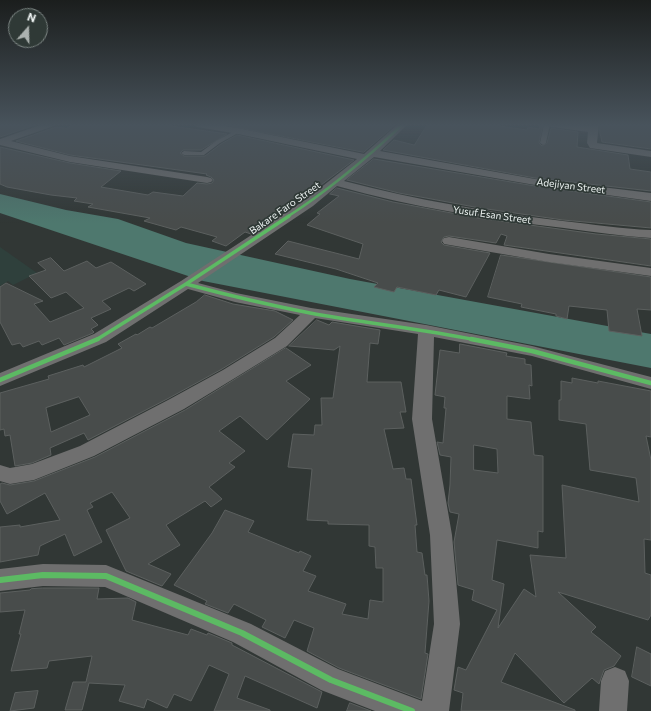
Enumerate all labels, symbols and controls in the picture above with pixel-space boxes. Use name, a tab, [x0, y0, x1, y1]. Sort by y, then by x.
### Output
north arrow	[8, 8, 48, 48]
text: N	[26, 10, 38, 25]
street label: Adejiyan Street	[536, 176, 606, 196]
street label: Bakare Faro Street	[247, 179, 323, 237]
street label: Yusuf Esan Street	[452, 204, 532, 226]

